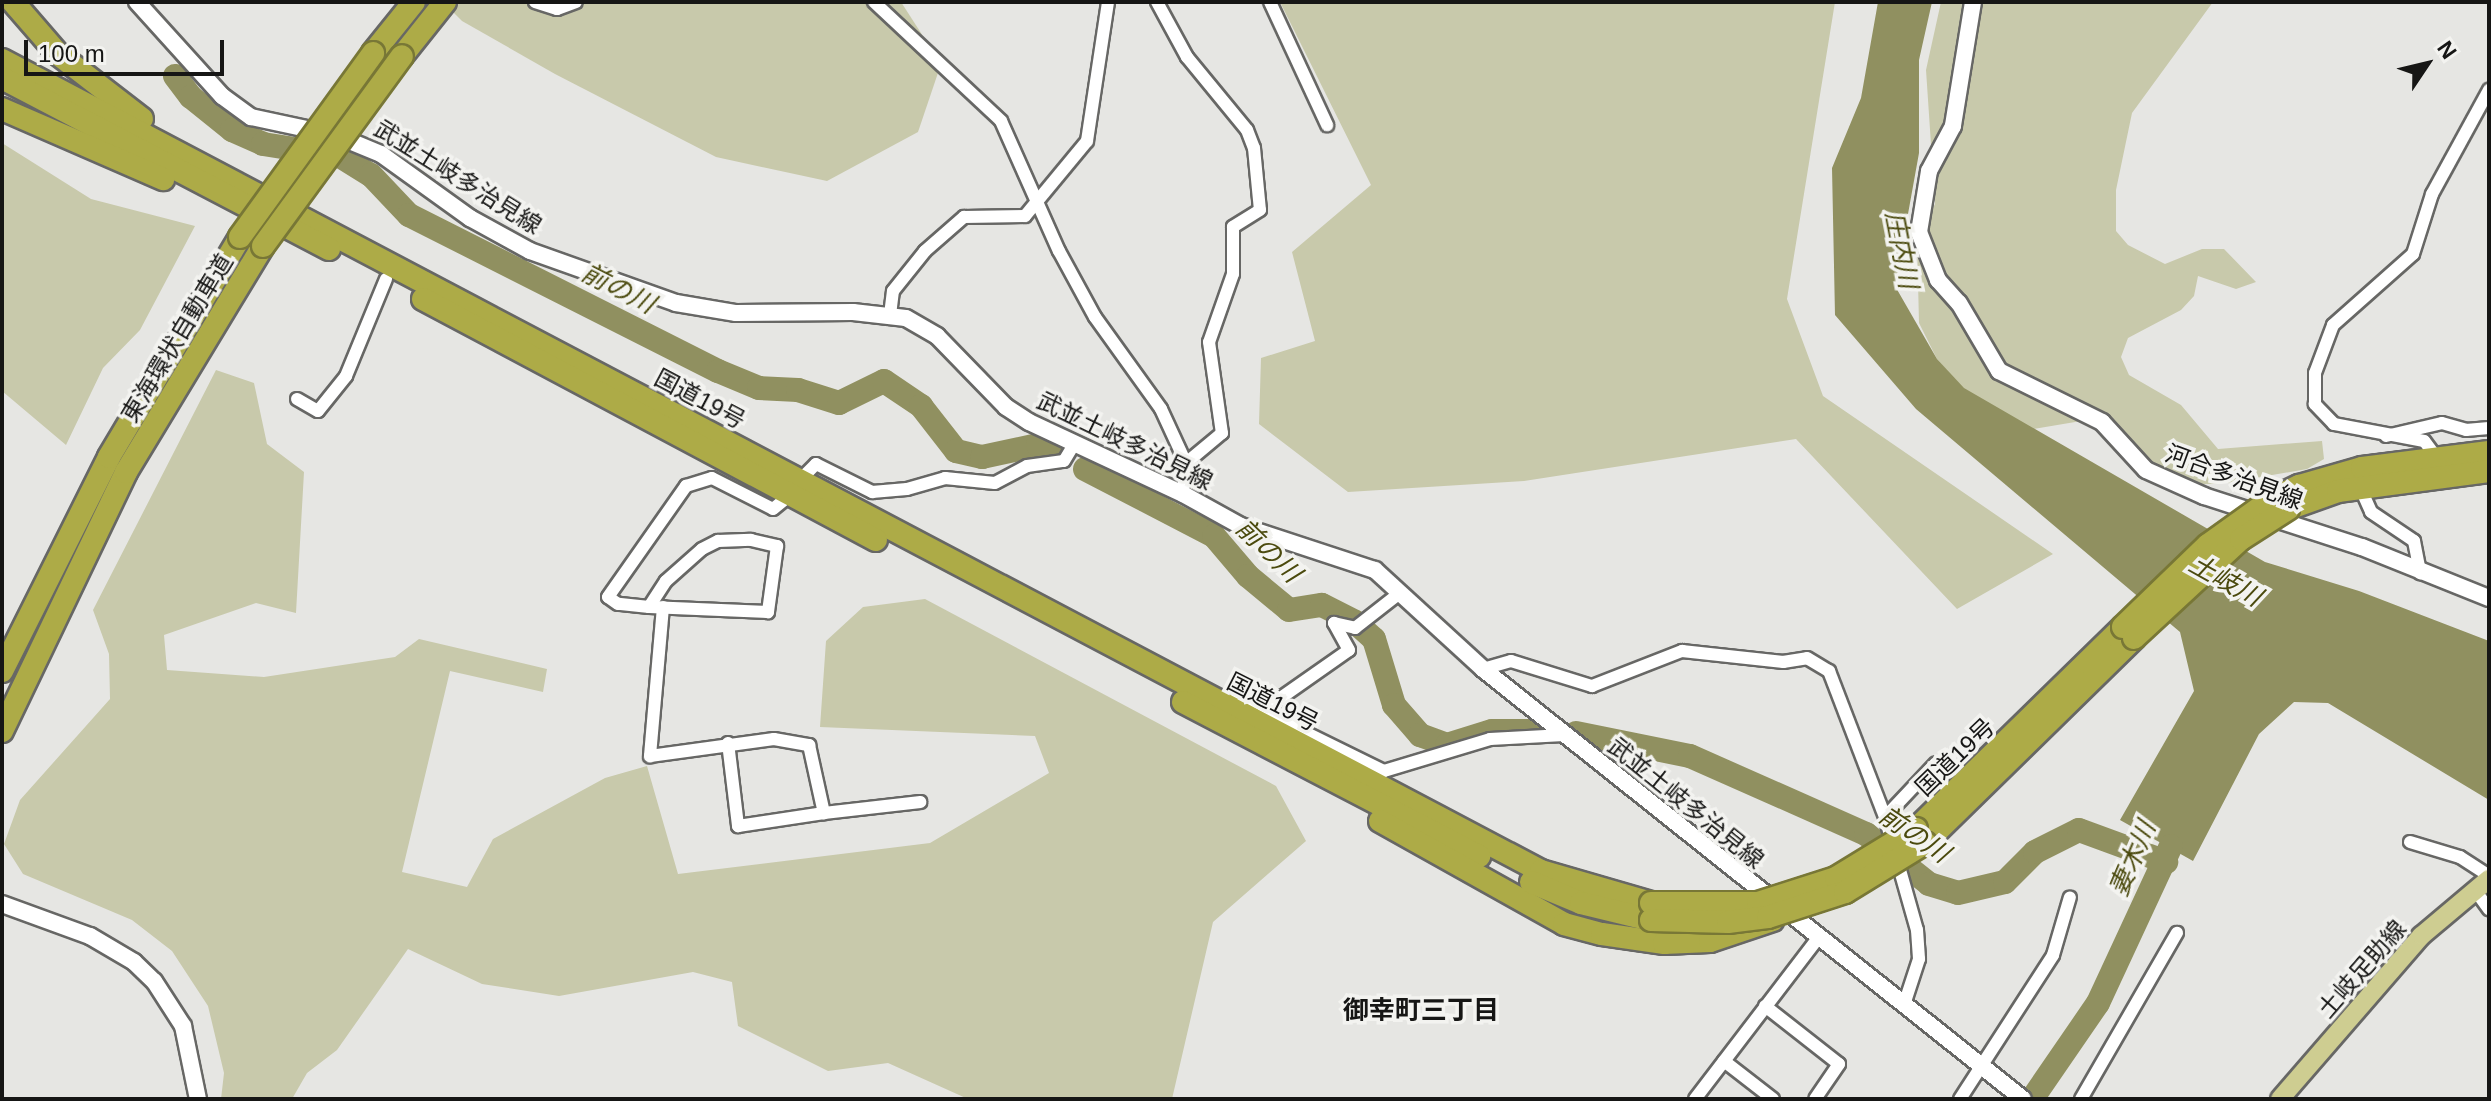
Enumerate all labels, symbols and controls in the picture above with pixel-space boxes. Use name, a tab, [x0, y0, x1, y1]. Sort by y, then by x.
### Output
scale bar	[28, 24, 228, 74]
north arrow	[2387, 24, 2467, 104]
text: N	[2432, 36, 2462, 64]
text: 100 m	[38, 40, 105, 67]
street label: 武並土岐多治見線	[369, 114, 547, 240]
water label: 庄内川	[1878, 209, 1924, 291]
street label: 東海環状自動車道	[115, 248, 239, 428]
water label: 前の川	[576, 257, 660, 321]
street label: 国道19号	[650, 363, 750, 435]
street label: 武並土岐多治見線	[1032, 386, 1218, 496]
street label: 河合多治見線	[2161, 439, 2307, 515]
water label: 前の川	[1229, 513, 1307, 589]
water label: 土岐川	[2183, 548, 2267, 614]
street label: 国道19号	[1222, 667, 1324, 737]
street label: 国道19号	[1909, 712, 2001, 802]
street label: 武並土岐多治見線	[1602, 731, 1770, 875]
water label: 前の川	[1873, 800, 1955, 870]
water label: 妻木川	[2103, 817, 2163, 901]
street label: 土岐足助線	[2312, 914, 2412, 1024]
district label: 御幸町三丁目	[1343, 995, 1499, 1027]

